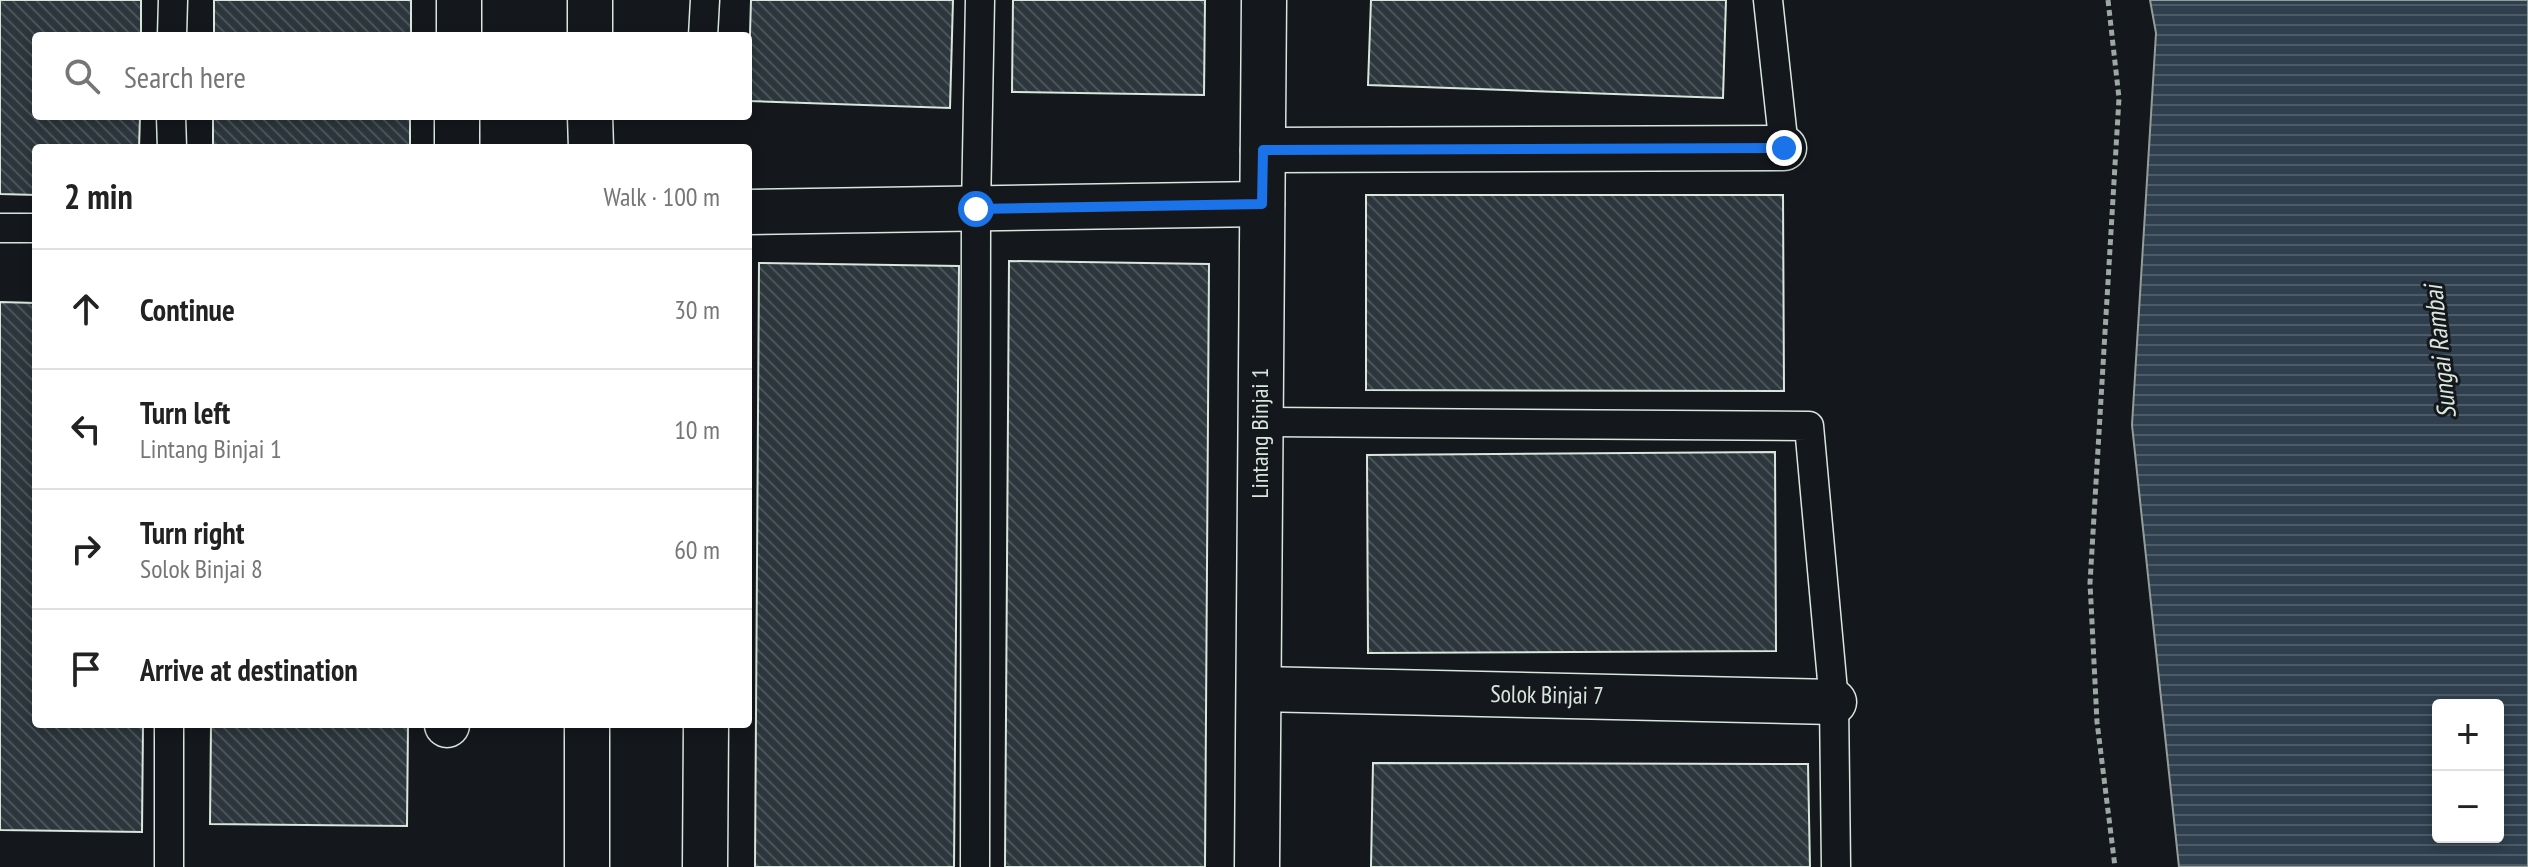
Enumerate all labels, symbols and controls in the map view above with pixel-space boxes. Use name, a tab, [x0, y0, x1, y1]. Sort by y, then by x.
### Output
search box	[32, 32, 752, 120]
icon: search	[60, 54, 104, 98]
text: Search here	[124, 57, 246, 96]
route end	[1766, 130, 1802, 166]
text: 2 min	[64, 174, 133, 218]
text: Walk · 100 m	[603, 180, 720, 213]
route start	[958, 191, 994, 227]
water label: Sungai Rambai	[2416, 280, 2463, 420]
icon: ahead	[64, 287, 108, 331]
text: Continue	[140, 290, 235, 329]
text: 30 m	[674, 293, 720, 326]
street label: Lintang Binjai 1	[1244, 368, 1275, 498]
text: Turn left	[140, 393, 230, 432]
icon: left	[64, 407, 108, 451]
text: 10 m	[674, 413, 720, 446]
text: Lintang Binjai 1	[140, 432, 282, 465]
text: Turn right	[140, 513, 244, 552]
icon: right	[64, 527, 108, 571]
text: 60 m	[674, 533, 720, 566]
text: Solok Binjai 8	[140, 552, 263, 585]
icon: arrive	[64, 647, 108, 691]
text: Arrive at destination	[140, 650, 358, 689]
street label: Solok Binjai 7	[1490, 678, 1604, 711]
map controls	[2432, 699, 2504, 843]
button: +	[2432, 699, 2504, 771]
button: −	[2432, 771, 2504, 843]

